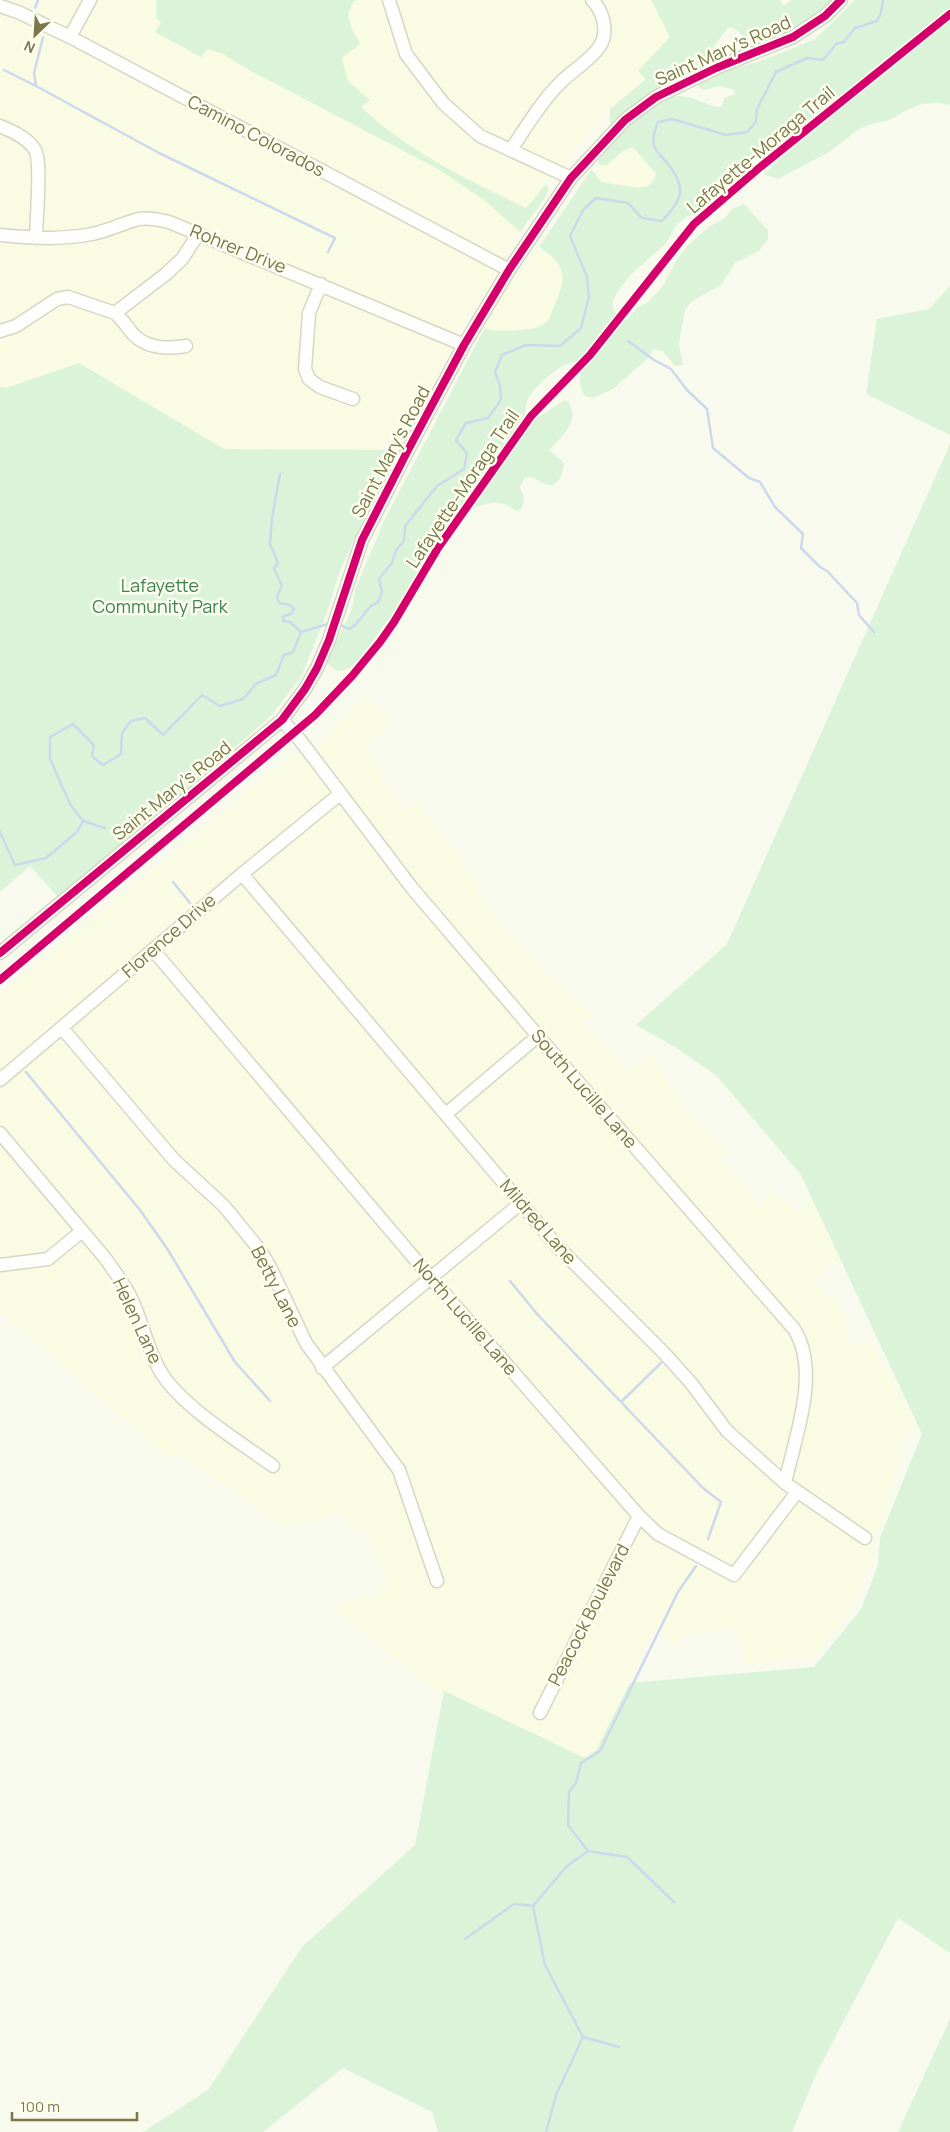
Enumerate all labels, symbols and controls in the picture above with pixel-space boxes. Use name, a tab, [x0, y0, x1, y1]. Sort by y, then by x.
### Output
street label: Saint Mary's Road	[651, 9, 794, 91]
north arrow	[10, 10, 60, 60]
text: N	[21, 36, 38, 58]
street label: Lafayette-Moraga Trail	[681, 80, 839, 218]
street label: Camino Colorados	[184, 89, 329, 181]
street label: Rohrer Drive	[187, 218, 290, 278]
street label: Saint Mary's Road	[345, 381, 435, 522]
street label: Lafayette-Moraga Trail	[400, 404, 524, 572]
park label: Lafayette Community Park	[92, 573, 229, 618]
street label: Saint Mary's Road	[107, 735, 236, 846]
street label: Florence Drive	[116, 888, 220, 983]
street label: South Lucille Lane	[526, 1024, 643, 1153]
street label: Mildred Lane	[495, 1174, 582, 1269]
street label: Betty Lane	[246, 1242, 308, 1331]
street label: North Lucille Lane	[408, 1253, 523, 1380]
street label: Helen Lane	[108, 1274, 168, 1367]
street label: Peacock Boulevard	[542, 1539, 634, 1690]
scale bar	[12, 2090, 138, 2122]
text: 100 m	[20, 2096, 60, 2117]

